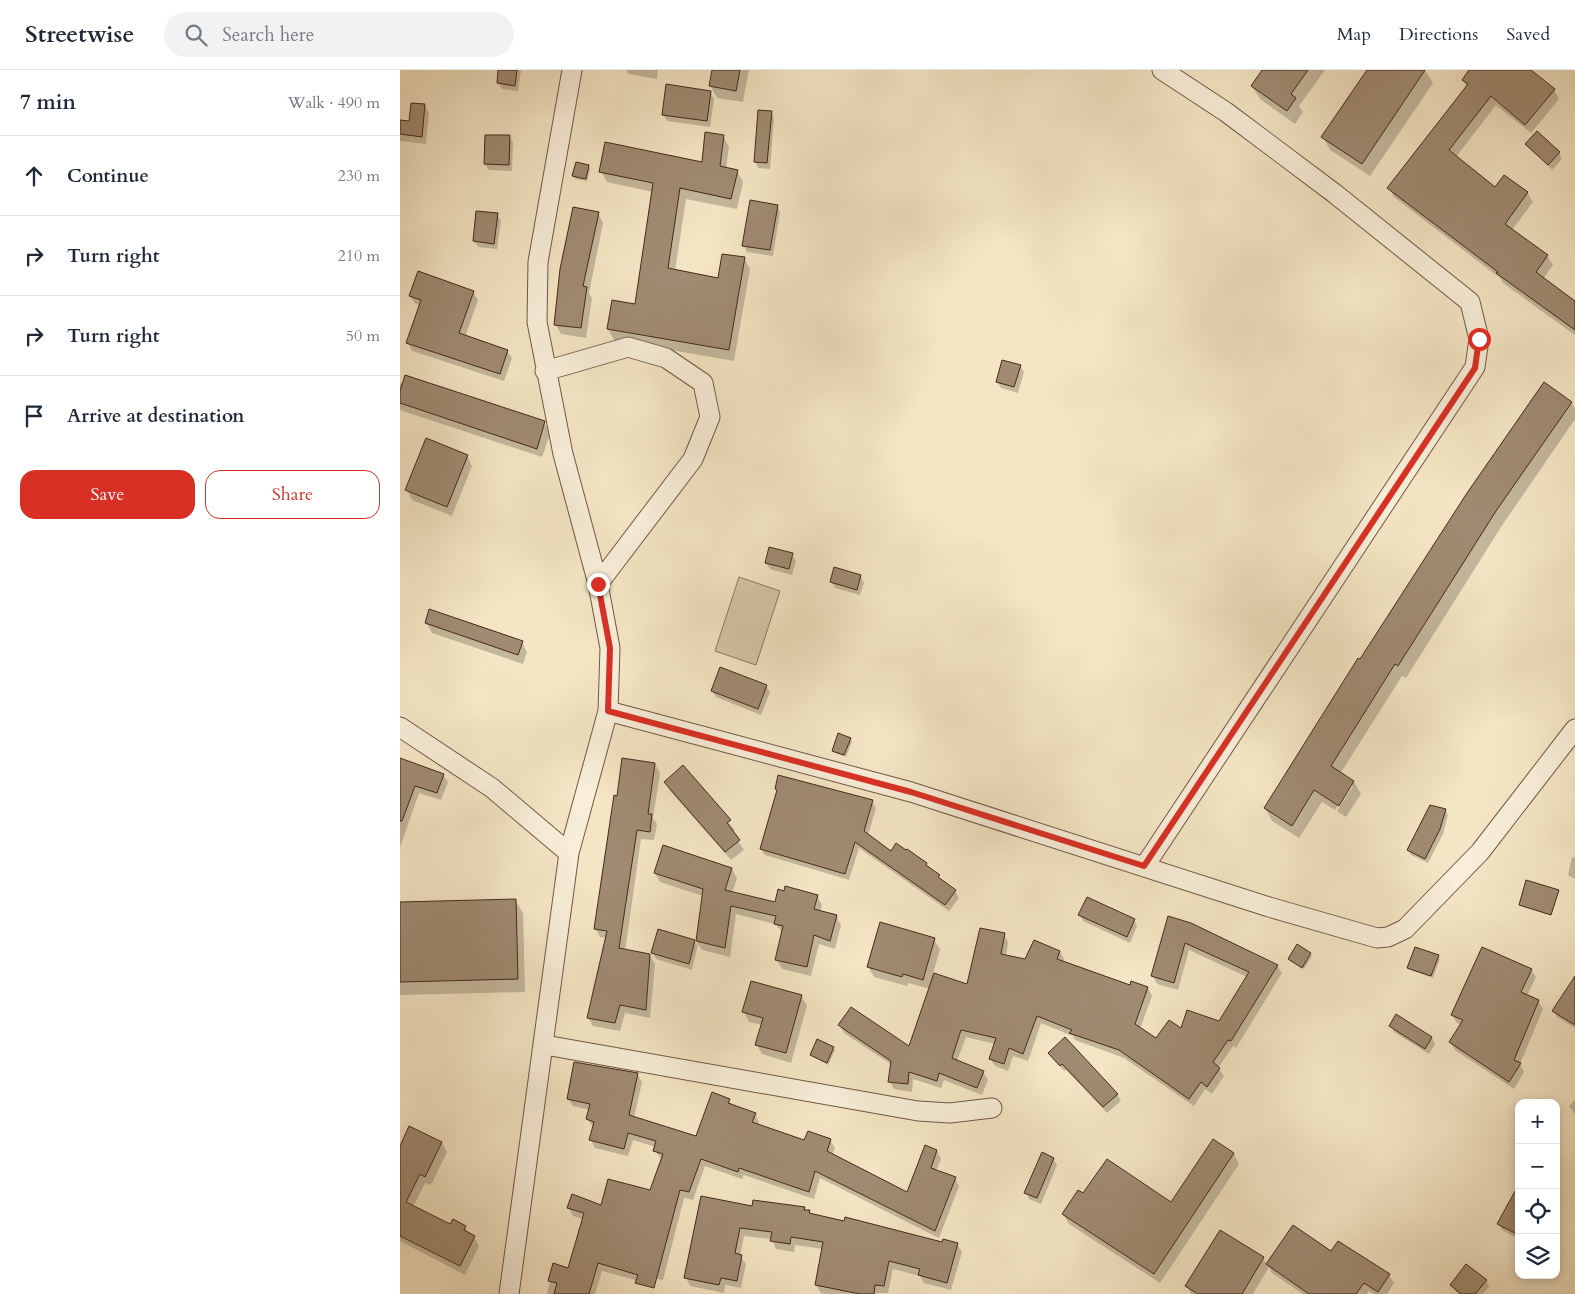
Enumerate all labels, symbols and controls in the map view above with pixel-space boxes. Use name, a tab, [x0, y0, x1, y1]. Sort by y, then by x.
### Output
search box	[164, 12, 514, 57]
text: Streetwise	[25, 18, 134, 51]
icon: search	[182, 21, 210, 49]
text: Search here	[222, 22, 314, 48]
text: Map	[1337, 22, 1371, 47]
text: Directions	[1399, 22, 1478, 47]
text: Saved	[1506, 22, 1550, 47]
text: 7 min	[20, 88, 76, 117]
text: Walk · 490 m	[288, 92, 380, 114]
icon: ahead	[20, 162, 48, 190]
text: Continue	[67, 163, 149, 189]
text: 230 m	[338, 165, 380, 187]
icon: right	[20, 242, 48, 270]
text: Turn right	[67, 243, 159, 269]
text: 210 m	[338, 245, 380, 267]
icon: right	[20, 322, 48, 350]
text: Turn right	[67, 323, 159, 349]
text: 50 m	[346, 325, 380, 347]
route start	[1468, 328, 1491, 351]
icon: arrive	[20, 402, 48, 430]
text: Arrive at destination	[67, 403, 244, 429]
button: Save	[20, 470, 195, 519]
button: Share	[205, 470, 380, 519]
route end	[587, 573, 610, 596]
map controls	[1515, 1099, 1560, 1279]
button: +	[1515, 1099, 1560, 1144]
button: −	[1515, 1144, 1560, 1189]
button: locate	[1515, 1189, 1560, 1234]
button: layers	[1515, 1234, 1560, 1279]

